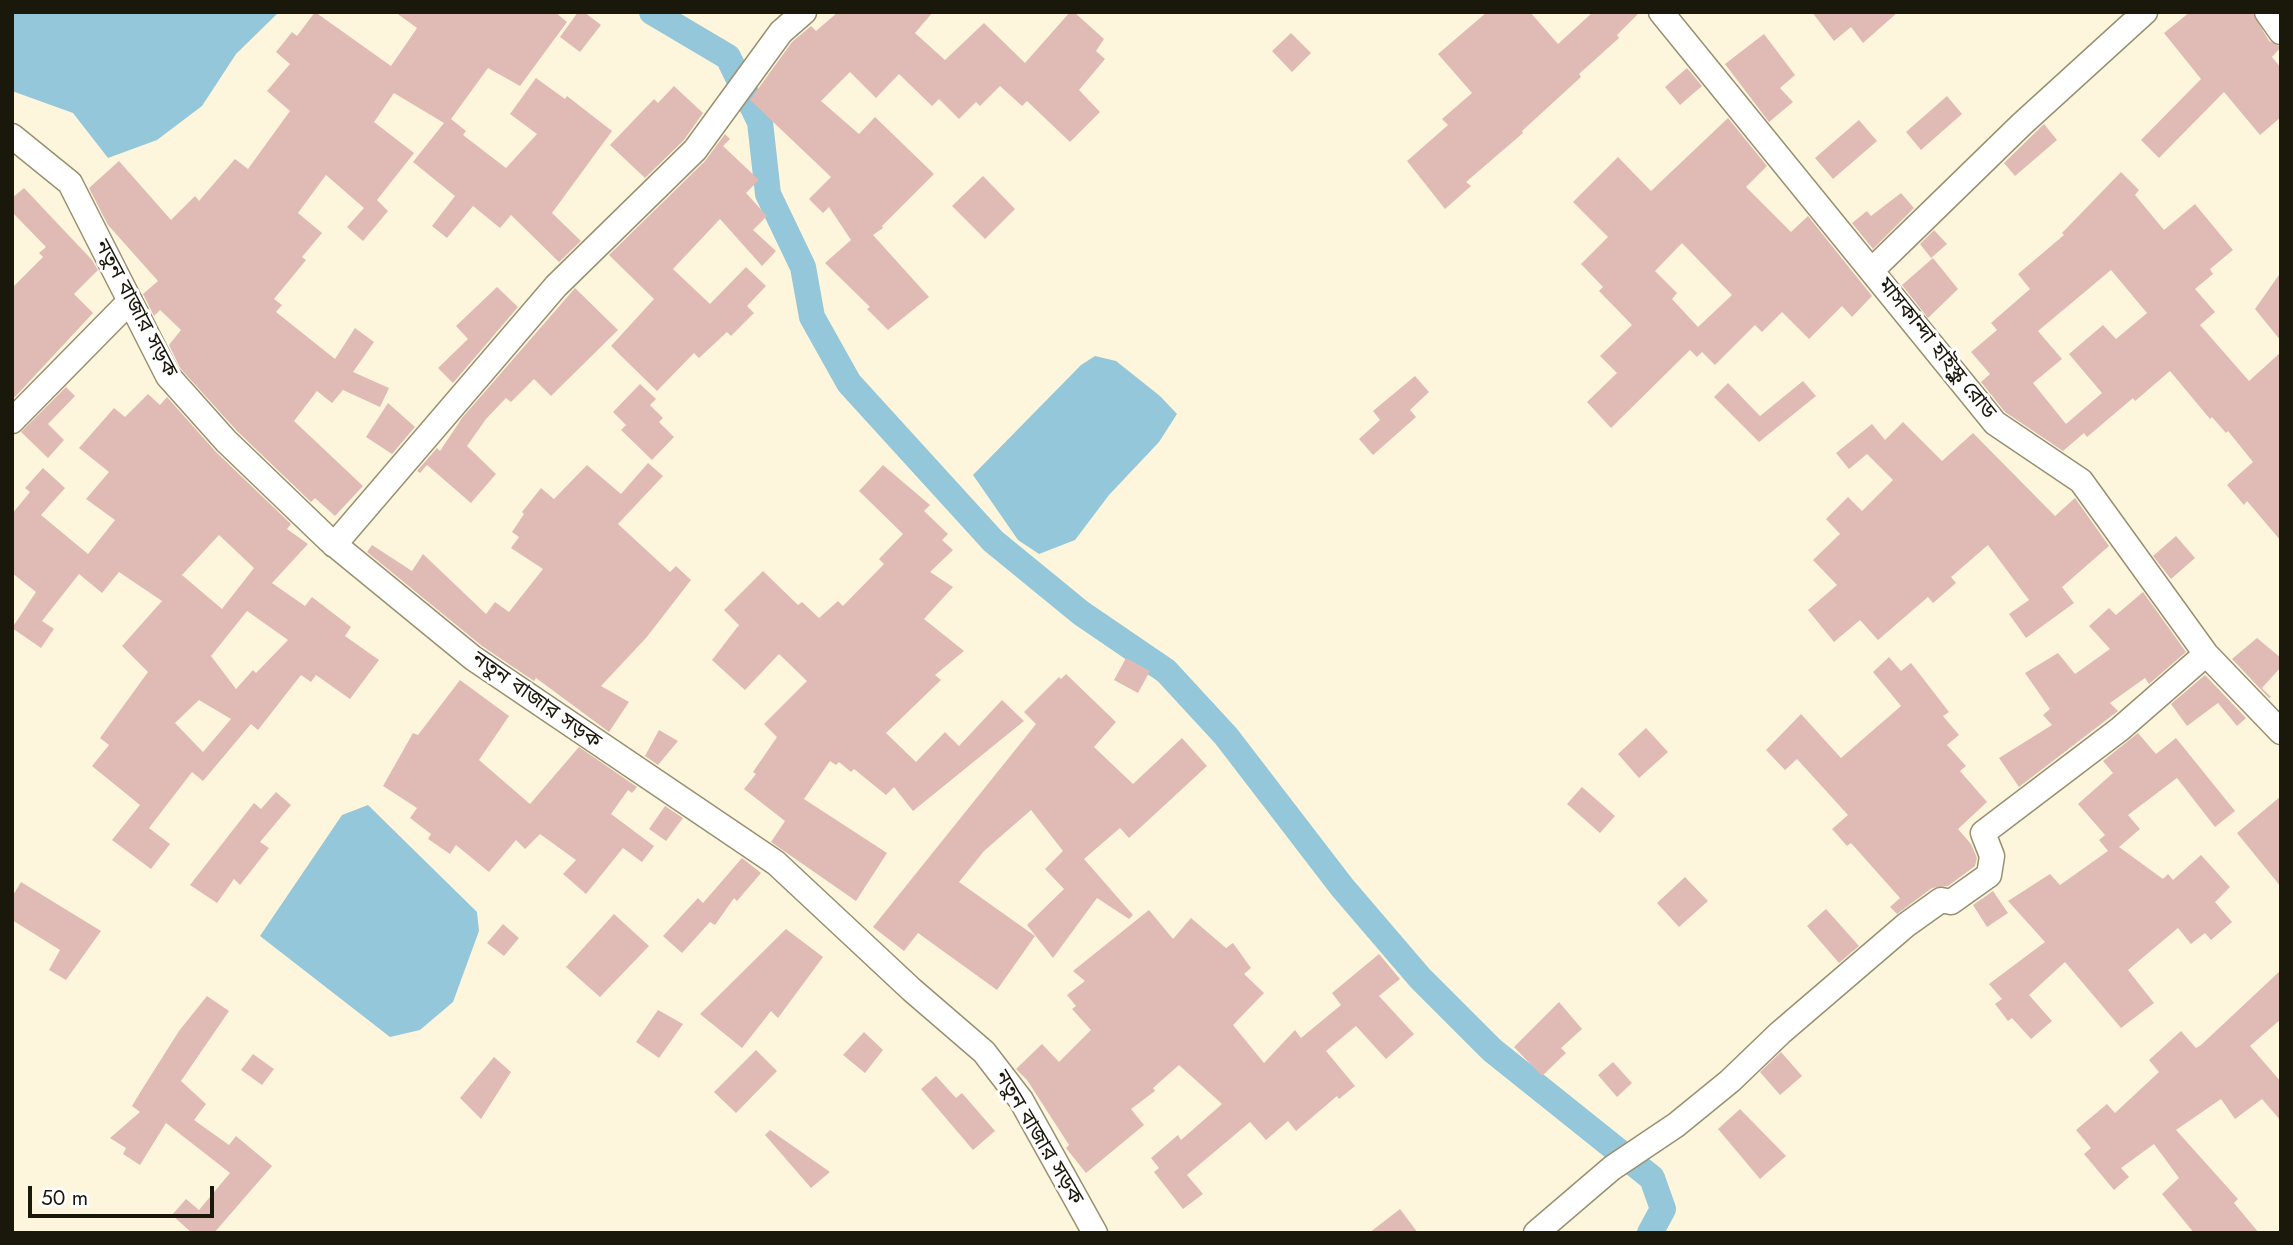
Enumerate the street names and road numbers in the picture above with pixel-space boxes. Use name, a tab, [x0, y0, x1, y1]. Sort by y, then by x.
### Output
street label: নতুন বাজার সড়ক	[88, 236, 182, 382]
street label: মাসকান্দা হাইস্কুল রোড	[1871, 273, 2001, 425]
street label: নতুন বাজার সড়ক	[467, 647, 605, 755]
street label: নতুন বাজার সড়ক	[988, 1066, 1088, 1210]

